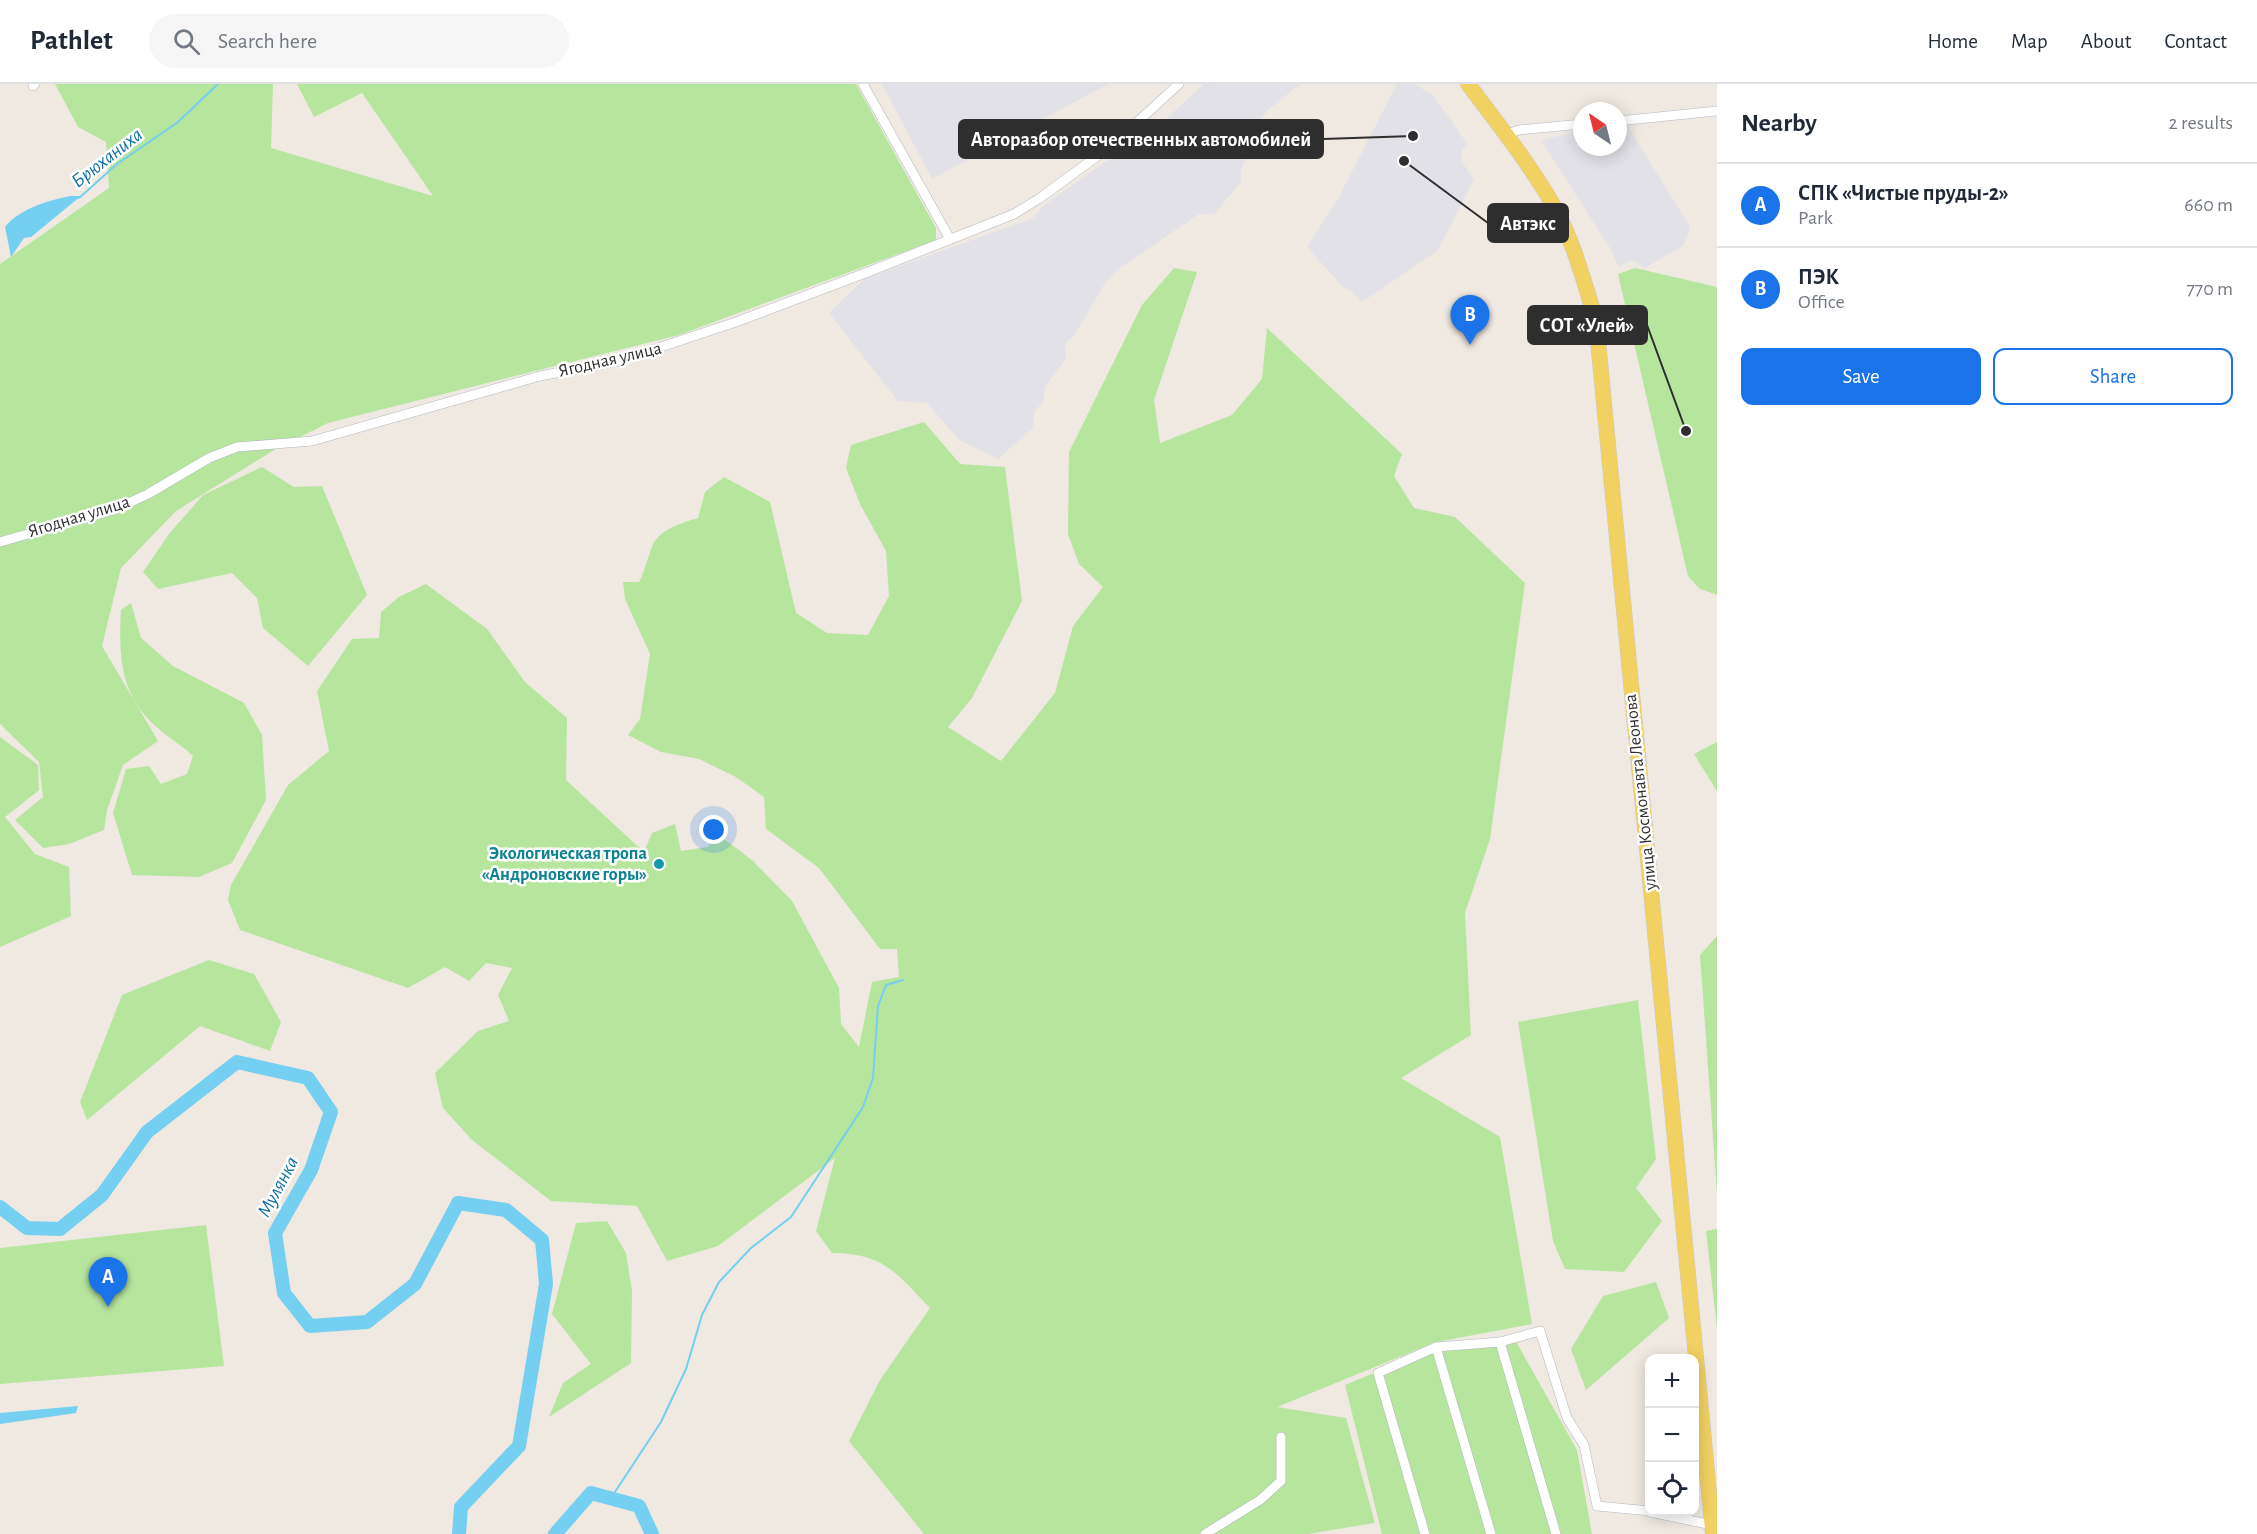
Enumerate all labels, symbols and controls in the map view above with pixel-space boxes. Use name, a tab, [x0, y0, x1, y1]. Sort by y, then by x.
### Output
search box	[149, 14, 569, 68]
icon: search	[170, 25, 203, 58]
text: Pathlet	[30, 27, 113, 55]
text: Search here	[218, 30, 317, 52]
text: Home	[1927, 31, 1978, 52]
text: Map	[2011, 31, 2048, 52]
text: About	[2081, 31, 2131, 52]
text: Contact	[2164, 31, 2227, 52]
north arrow	[1573, 102, 1627, 156]
text: Nearby	[1741, 110, 1817, 136]
text: 2 results	[2169, 113, 2233, 133]
callout: Авторазбор отечественных автомобилей	[959, 120, 1323, 158]
water label: Брюханиха	[68, 124, 146, 192]
text: Авторазбор отечественных автомобилей	[971, 130, 1311, 150]
text: СПК «Чистые пруды-2»	[1798, 182, 2009, 204]
text: A	[1755, 195, 1767, 215]
text: 660 m	[2184, 195, 2233, 215]
callout: Автэкс	[1488, 204, 1568, 242]
text: Park	[1798, 208, 1833, 228]
text: Автэкс	[1500, 214, 1556, 234]
text: ПЭК	[1798, 266, 1839, 288]
text: B	[1755, 279, 1766, 299]
text: 770 m	[2186, 279, 2233, 299]
text: Office	[1798, 292, 1845, 312]
pin: B	[1450, 296, 1490, 345]
callout: СОТ «Улей»	[1528, 306, 1647, 344]
text: СОТ «Улей»	[1540, 316, 1634, 336]
street label: Ягодная улица	[557, 339, 663, 381]
button: Save	[1741, 348, 1981, 405]
button: Share	[1993, 348, 2233, 405]
street label: Ягодная улица	[26, 493, 132, 541]
street label: улица Космонавта Леонова	[1622, 693, 1660, 892]
your location	[699, 815, 728, 844]
place label: Экологическая тропа «Андроновские горы»	[482, 845, 647, 884]
marker: Экологическая тропа «Андроновские горы»	[652, 857, 666, 871]
water label: Мулянка	[254, 1154, 302, 1220]
pin: A	[88, 1258, 128, 1307]
map controls	[1645, 1354, 1699, 1516]
button: +	[1645, 1354, 1699, 1408]
button: −	[1645, 1408, 1699, 1462]
button: locate	[1645, 1462, 1699, 1516]

